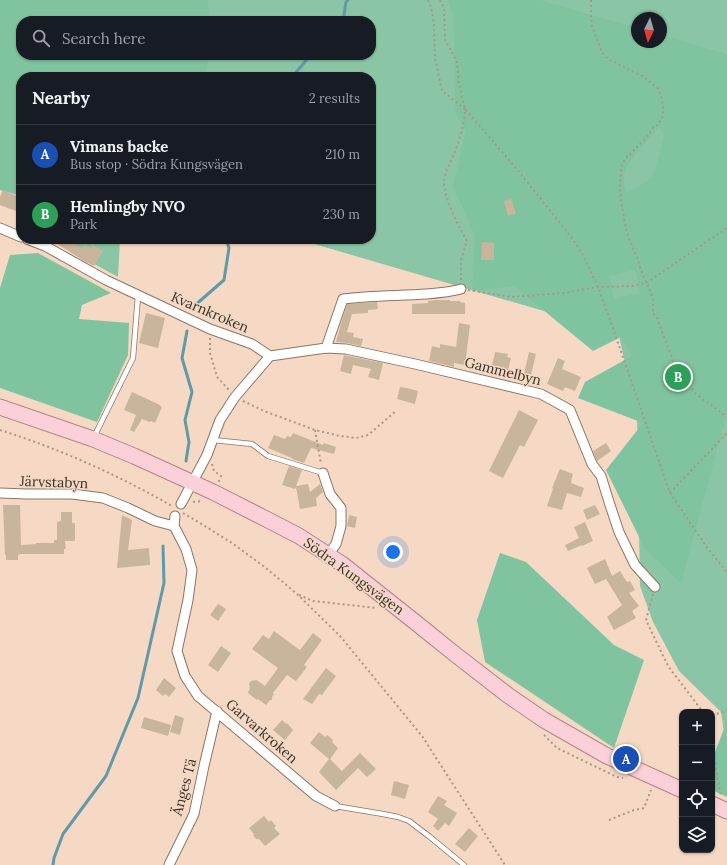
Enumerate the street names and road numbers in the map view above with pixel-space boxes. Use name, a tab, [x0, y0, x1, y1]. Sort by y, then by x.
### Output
street label: Kvarnkroken	[168, 288, 252, 337]
street label: Gammelbyn	[463, 353, 544, 389]
street label: Järvstabyn	[18, 472, 89, 492]
street label: Södra Kungsvägen	[300, 534, 408, 619]
street label: Garvarkroken	[222, 695, 302, 767]
street label: Änges Tä	[167, 756, 200, 819]

